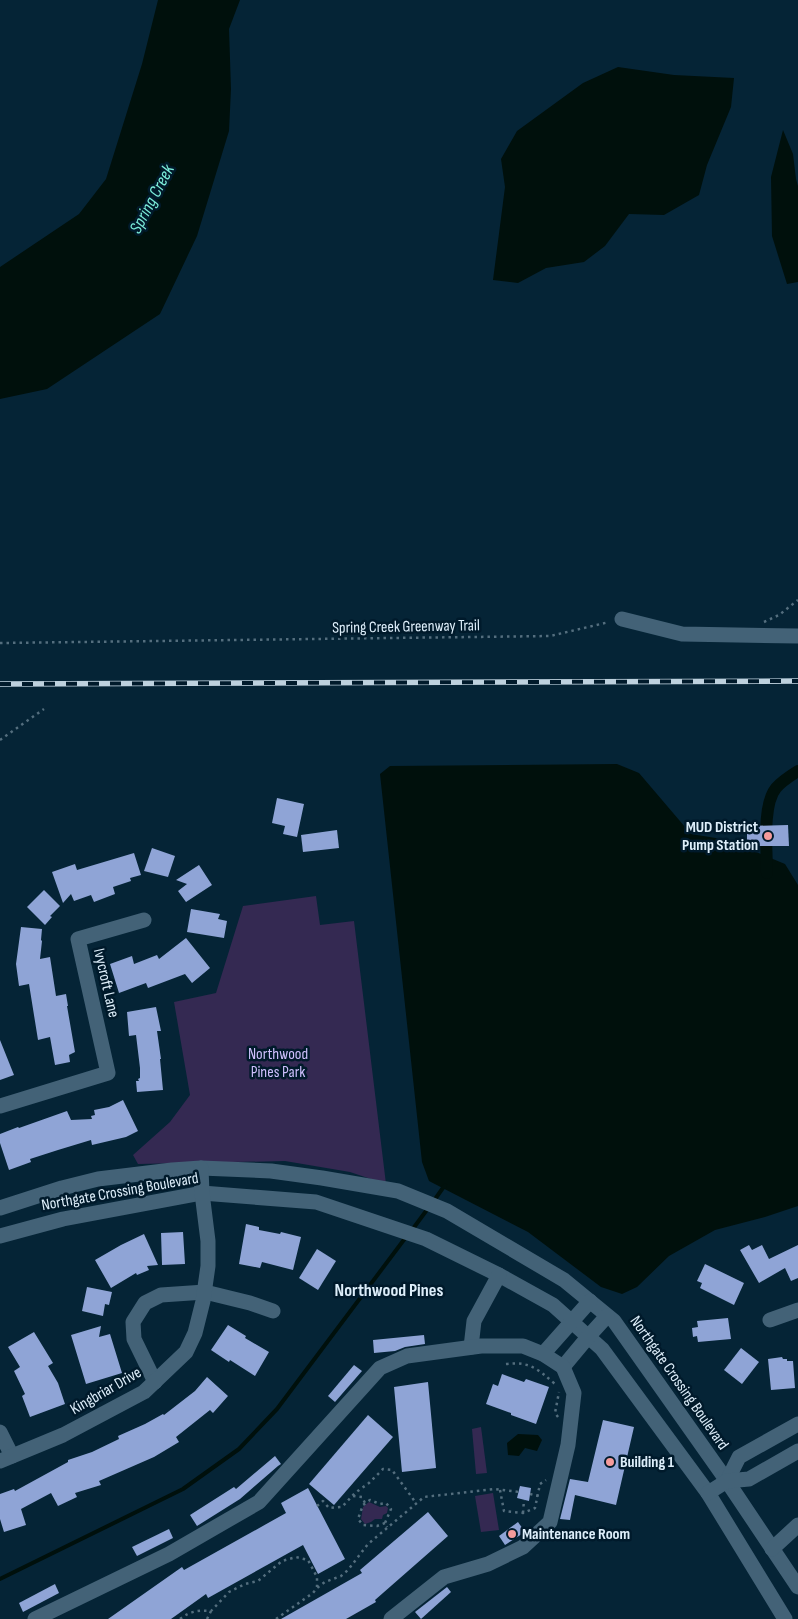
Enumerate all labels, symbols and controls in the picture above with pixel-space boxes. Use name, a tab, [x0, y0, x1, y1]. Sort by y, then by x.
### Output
water label: Spring Creek	[125, 160, 179, 237]
street label: Spring Creek Greenway Trail	[332, 616, 480, 638]
place label: MUD District Pump Station	[682, 818, 758, 855]
marker: MUD District Pump Station	[762, 830, 774, 842]
street label: Ivycroft Lane	[89, 947, 123, 1019]
park label: Northwood Pines Park	[248, 1045, 308, 1082]
street label: Northgate Crossing Boulevard	[40, 1169, 200, 1215]
district label: Northwood Pines	[335, 1280, 443, 1301]
street label: Northgate Crossing Boulevard	[626, 1312, 732, 1454]
street label: Kingbriar Drive	[67, 1363, 145, 1419]
place label: Building 1	[620, 1453, 675, 1472]
marker: Building 1	[604, 1456, 616, 1468]
place label: Maintenance Room	[522, 1525, 630, 1544]
marker: Maintenance Room	[506, 1528, 518, 1540]

